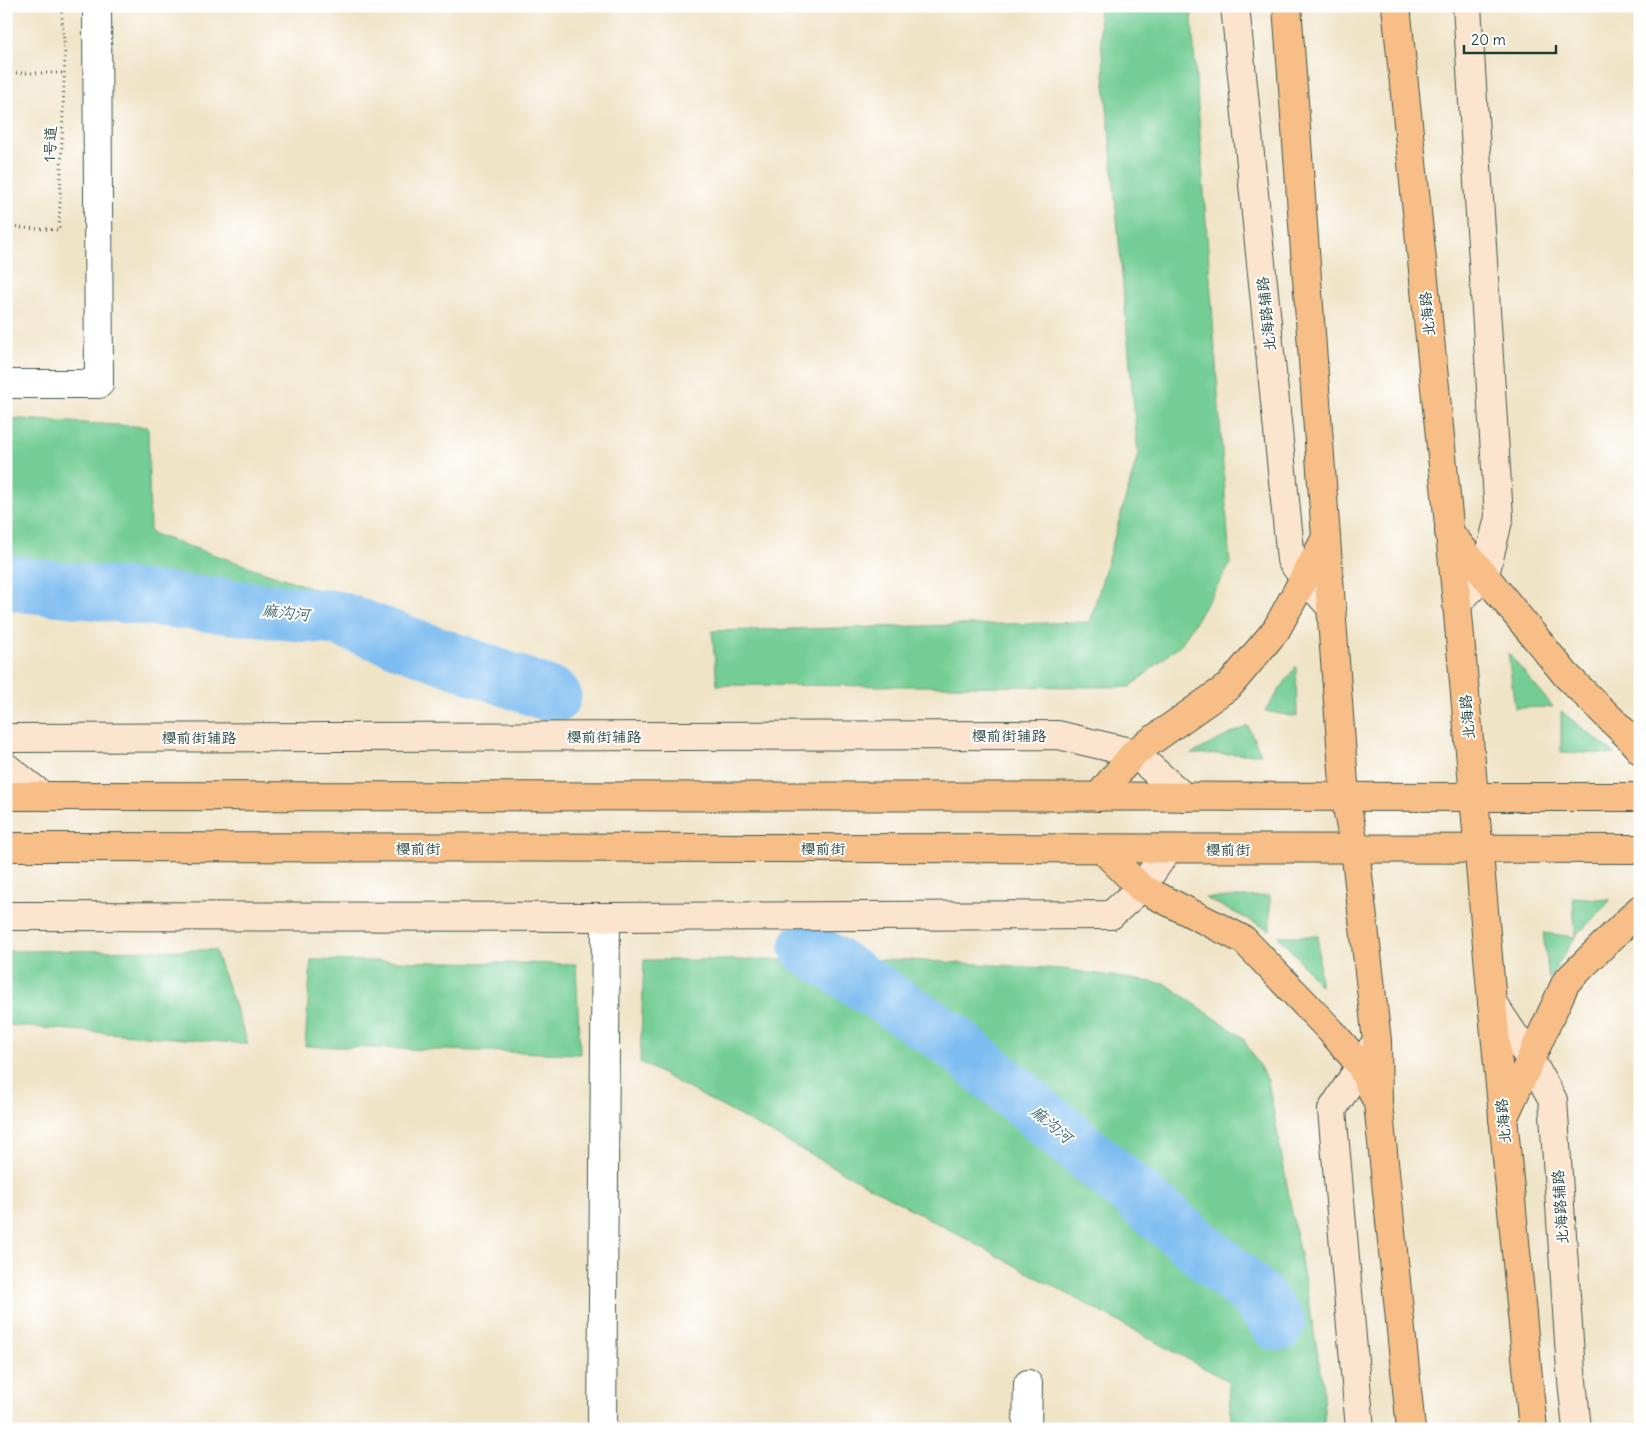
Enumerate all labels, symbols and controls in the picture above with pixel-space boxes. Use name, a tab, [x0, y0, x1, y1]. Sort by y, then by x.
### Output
scale bar	[1464, 22, 1556, 54]
text: 20 m	[1471, 30, 1506, 49]
street label: 1号道	[40, 126, 60, 162]
street label: 北海路辅路	[1253, 276, 1279, 352]
street label: 北海路	[1415, 291, 1439, 337]
water label: 麻沟河	[261, 600, 314, 625]
street label: 北海路	[1456, 694, 1478, 740]
street label: 樱前街辅路	[971, 726, 1047, 745]
street label: 樱前街辅路	[566, 727, 642, 746]
street label: 樱前街辅路	[161, 728, 237, 747]
street label: 樱前街	[395, 839, 441, 858]
street label: 樱前街	[800, 839, 846, 858]
street label: 樱前街	[1205, 840, 1251, 859]
street label: 北海路	[1492, 1098, 1514, 1144]
water label: 麻沟河	[1027, 1101, 1079, 1149]
street label: 北海路辅路	[1548, 1169, 1572, 1245]

